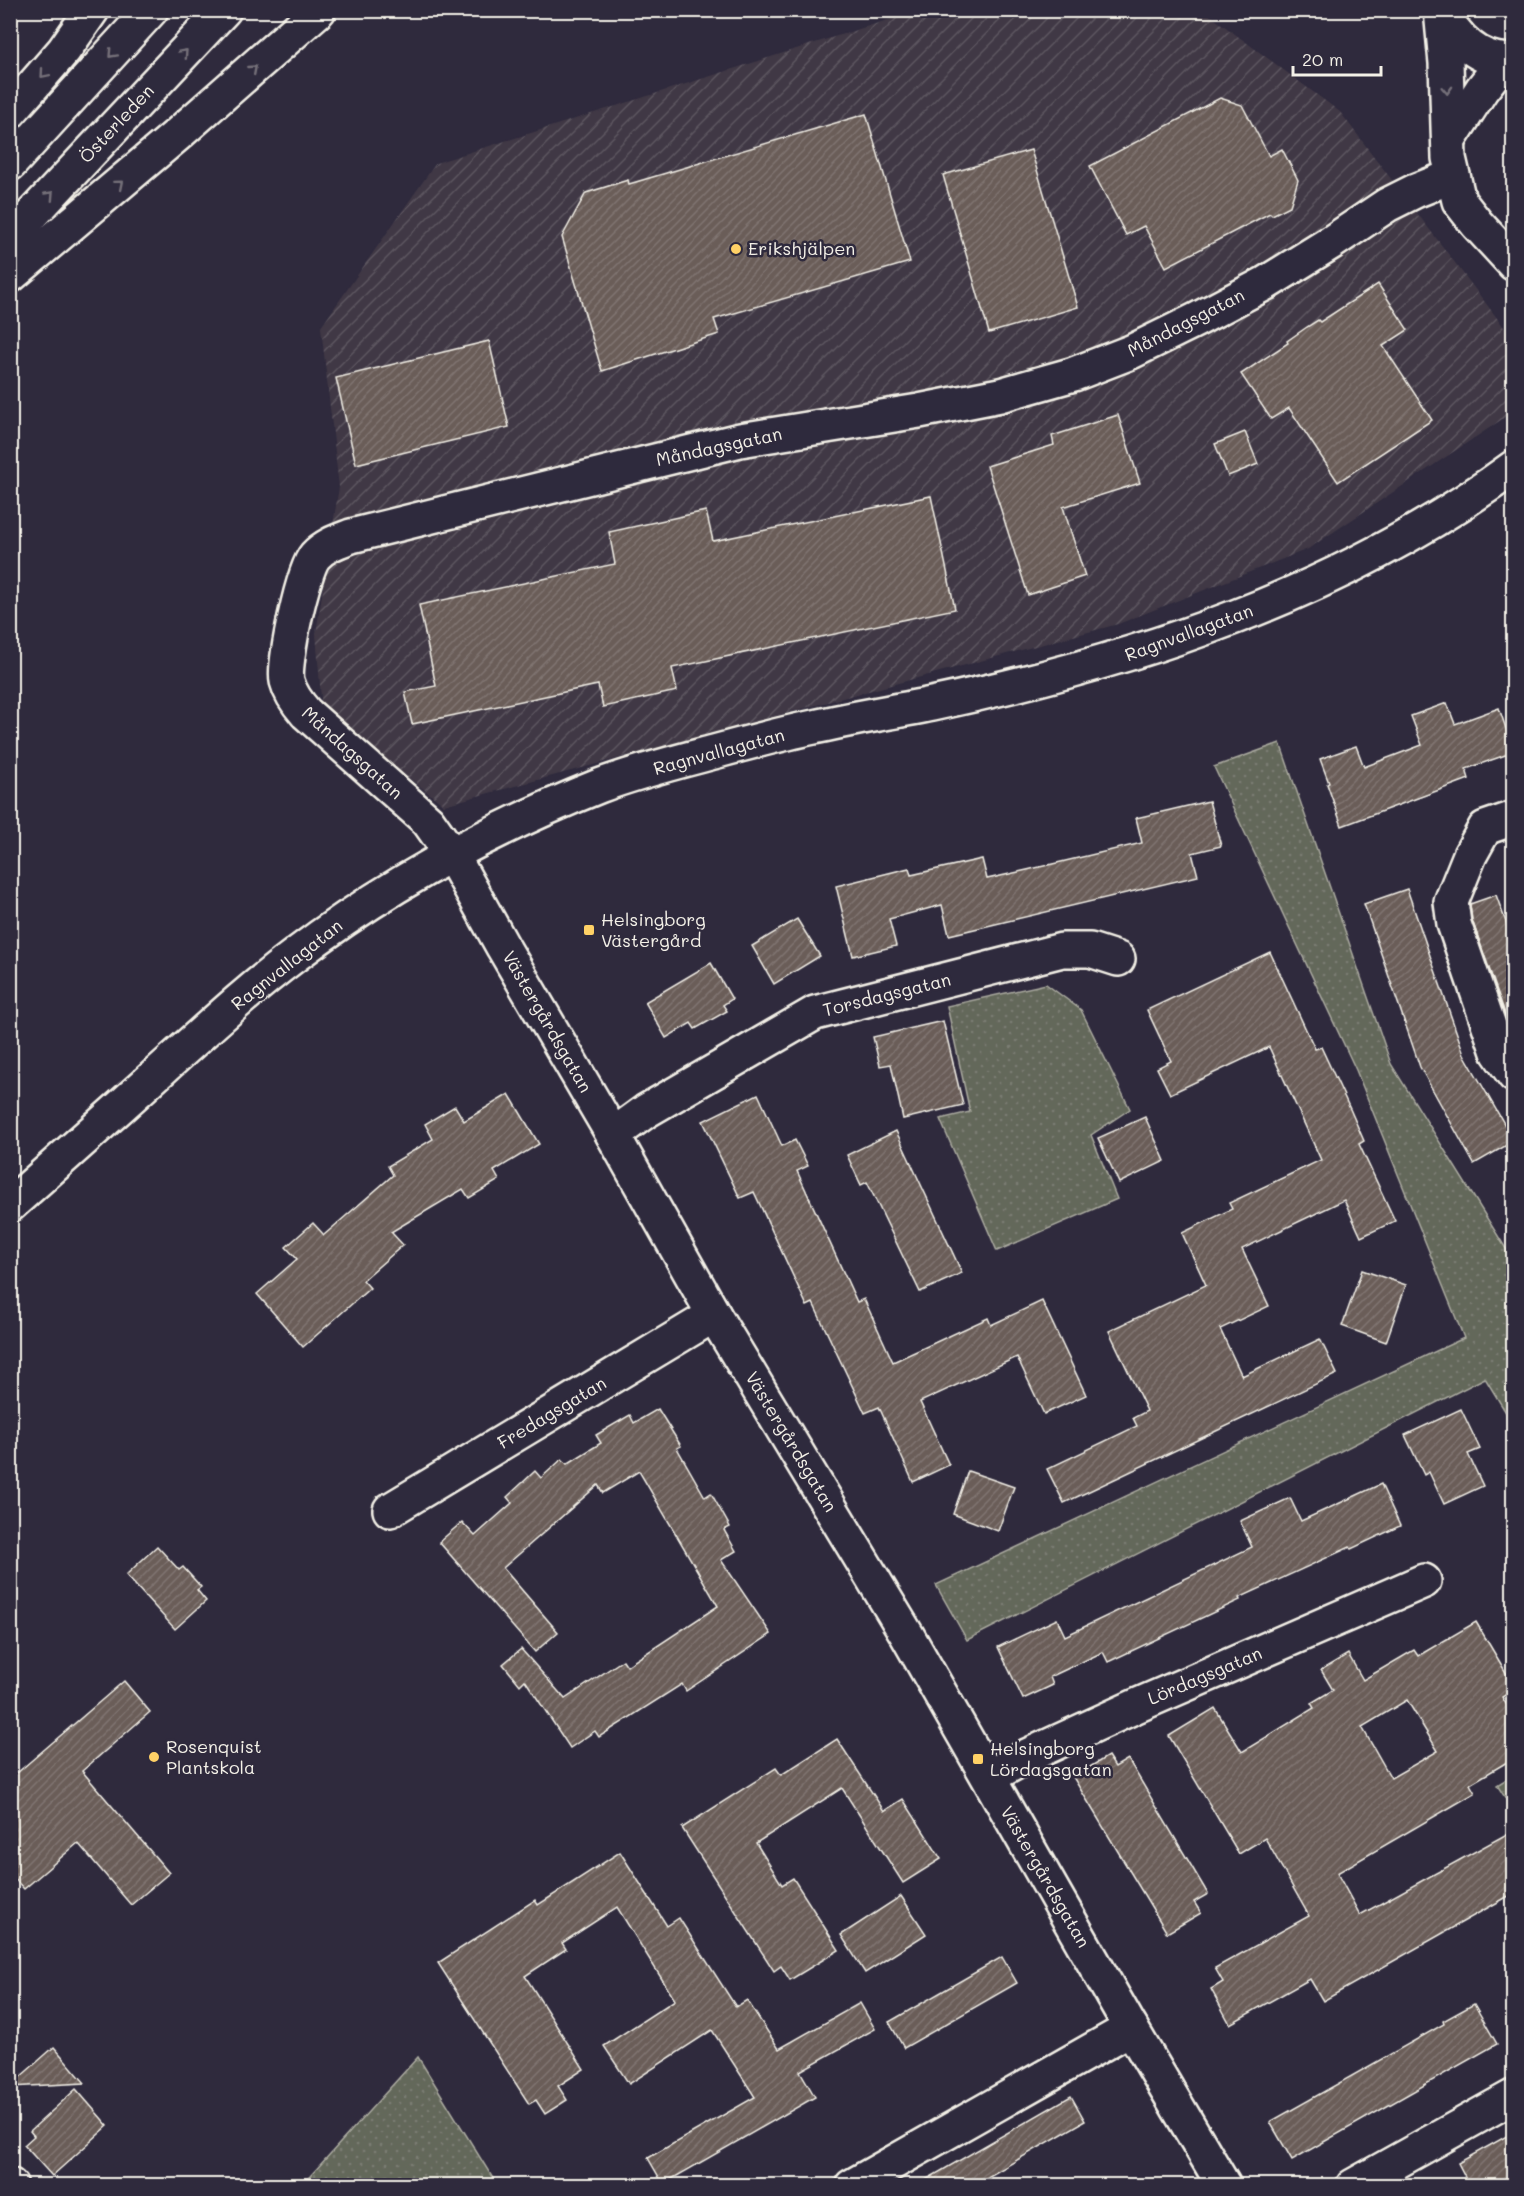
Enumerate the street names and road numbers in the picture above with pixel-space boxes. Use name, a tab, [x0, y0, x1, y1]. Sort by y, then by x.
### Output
street label: Österleden	[74, 79, 159, 168]
street label: Måndagsgatan	[1123, 282, 1248, 362]
street label: Måndagsgatan	[654, 421, 784, 471]
street label: Ragnvallagatan	[1121, 598, 1256, 666]
street label: Måndagsgatan	[297, 700, 408, 804]
street label: Ragnvallagatan	[650, 722, 787, 780]
street label: Ragnvallagatan	[226, 913, 347, 1015]
street label: Västergårdsgatan	[498, 946, 598, 1097]
street label: Torsdagsgatan	[820, 967, 953, 1022]
street label: Västergårdsgatan	[740, 1367, 843, 1516]
street label: Fredagsgatan	[493, 1370, 610, 1454]
street label: Lördagsgatan	[1144, 1640, 1265, 1710]
street label: Västergårdsgatan	[996, 1801, 1096, 1952]

